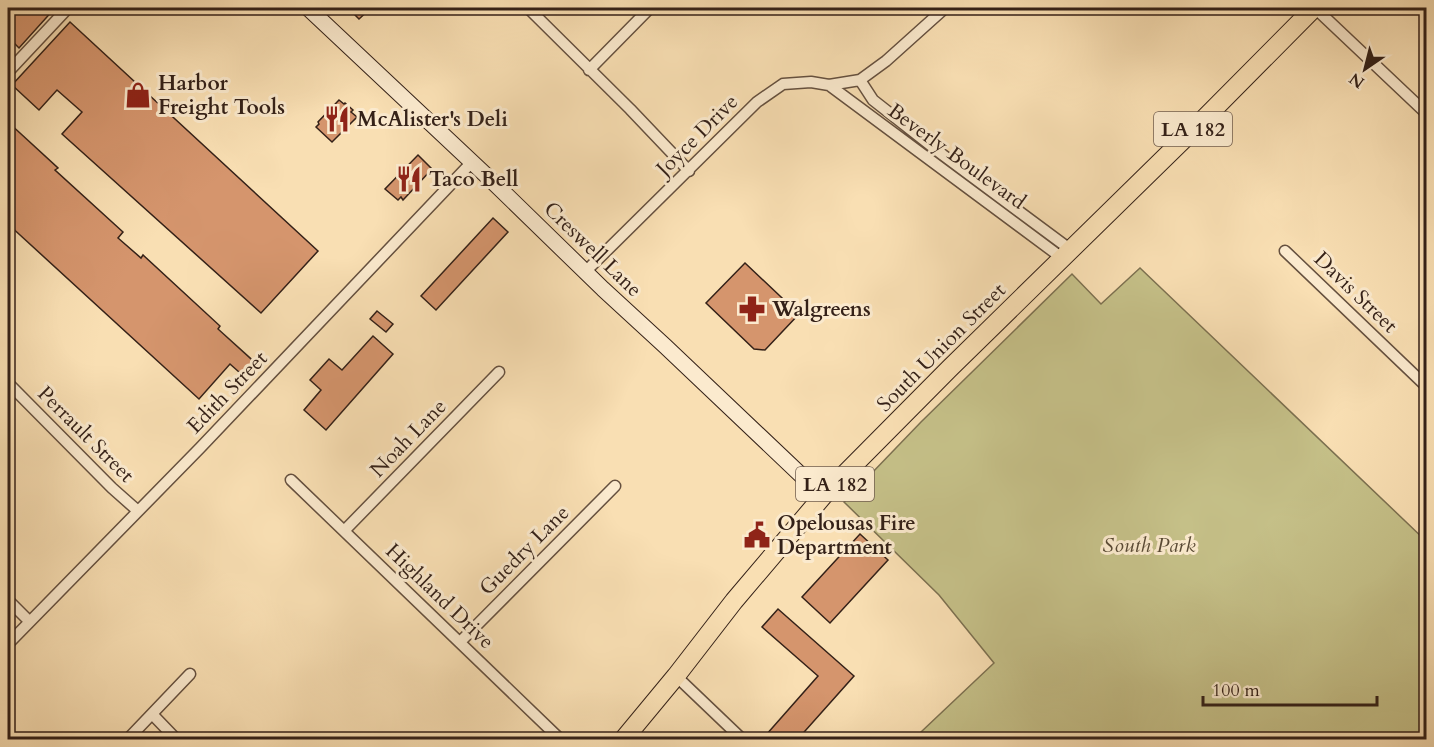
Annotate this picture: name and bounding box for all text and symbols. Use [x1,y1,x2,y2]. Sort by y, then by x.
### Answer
north arrow [1335,39,1395,99]
text: N [1345,67,1369,93]
place label: Harbor Freight Tools [158,69,285,122]
shop icon: Harbor Freight Tools [123,80,153,110]
street label: Joyce Drive [648,88,745,185]
street label: Beverly Boulevard [882,96,1032,216]
restaurant icon: McAlister's Deli [322,104,352,134]
place label: McAlister's Deli [357,105,508,134]
road number: LA 182 [1154,112,1232,146]
restaurant icon: Taco Bell [394,164,424,194]
place label: Taco Bell [429,165,518,194]
street label: Creswell Lane [537,195,648,304]
street label: Davis Street [1308,245,1404,340]
street label: South Union Street [870,276,1013,418]
pharmacy icon: Walgreens [737,294,767,324]
place label: Walgreens [771,295,871,324]
street label: Edith Street [181,344,274,440]
street label: Perrault Street [31,380,141,489]
street label: Noah Lane [364,393,453,484]
road number: LA 182 [796,467,874,501]
street label: Guedry Lane [473,499,576,602]
place label: Opelousas Fire Department [777,509,916,562]
public building icon: Opelousas Fire Department [742,520,772,550]
park label: South Park [1102,531,1196,560]
street label: Highland Drive [379,537,500,656]
scale bar [1203,669,1377,707]
text: 100 m [1212,678,1260,703]

